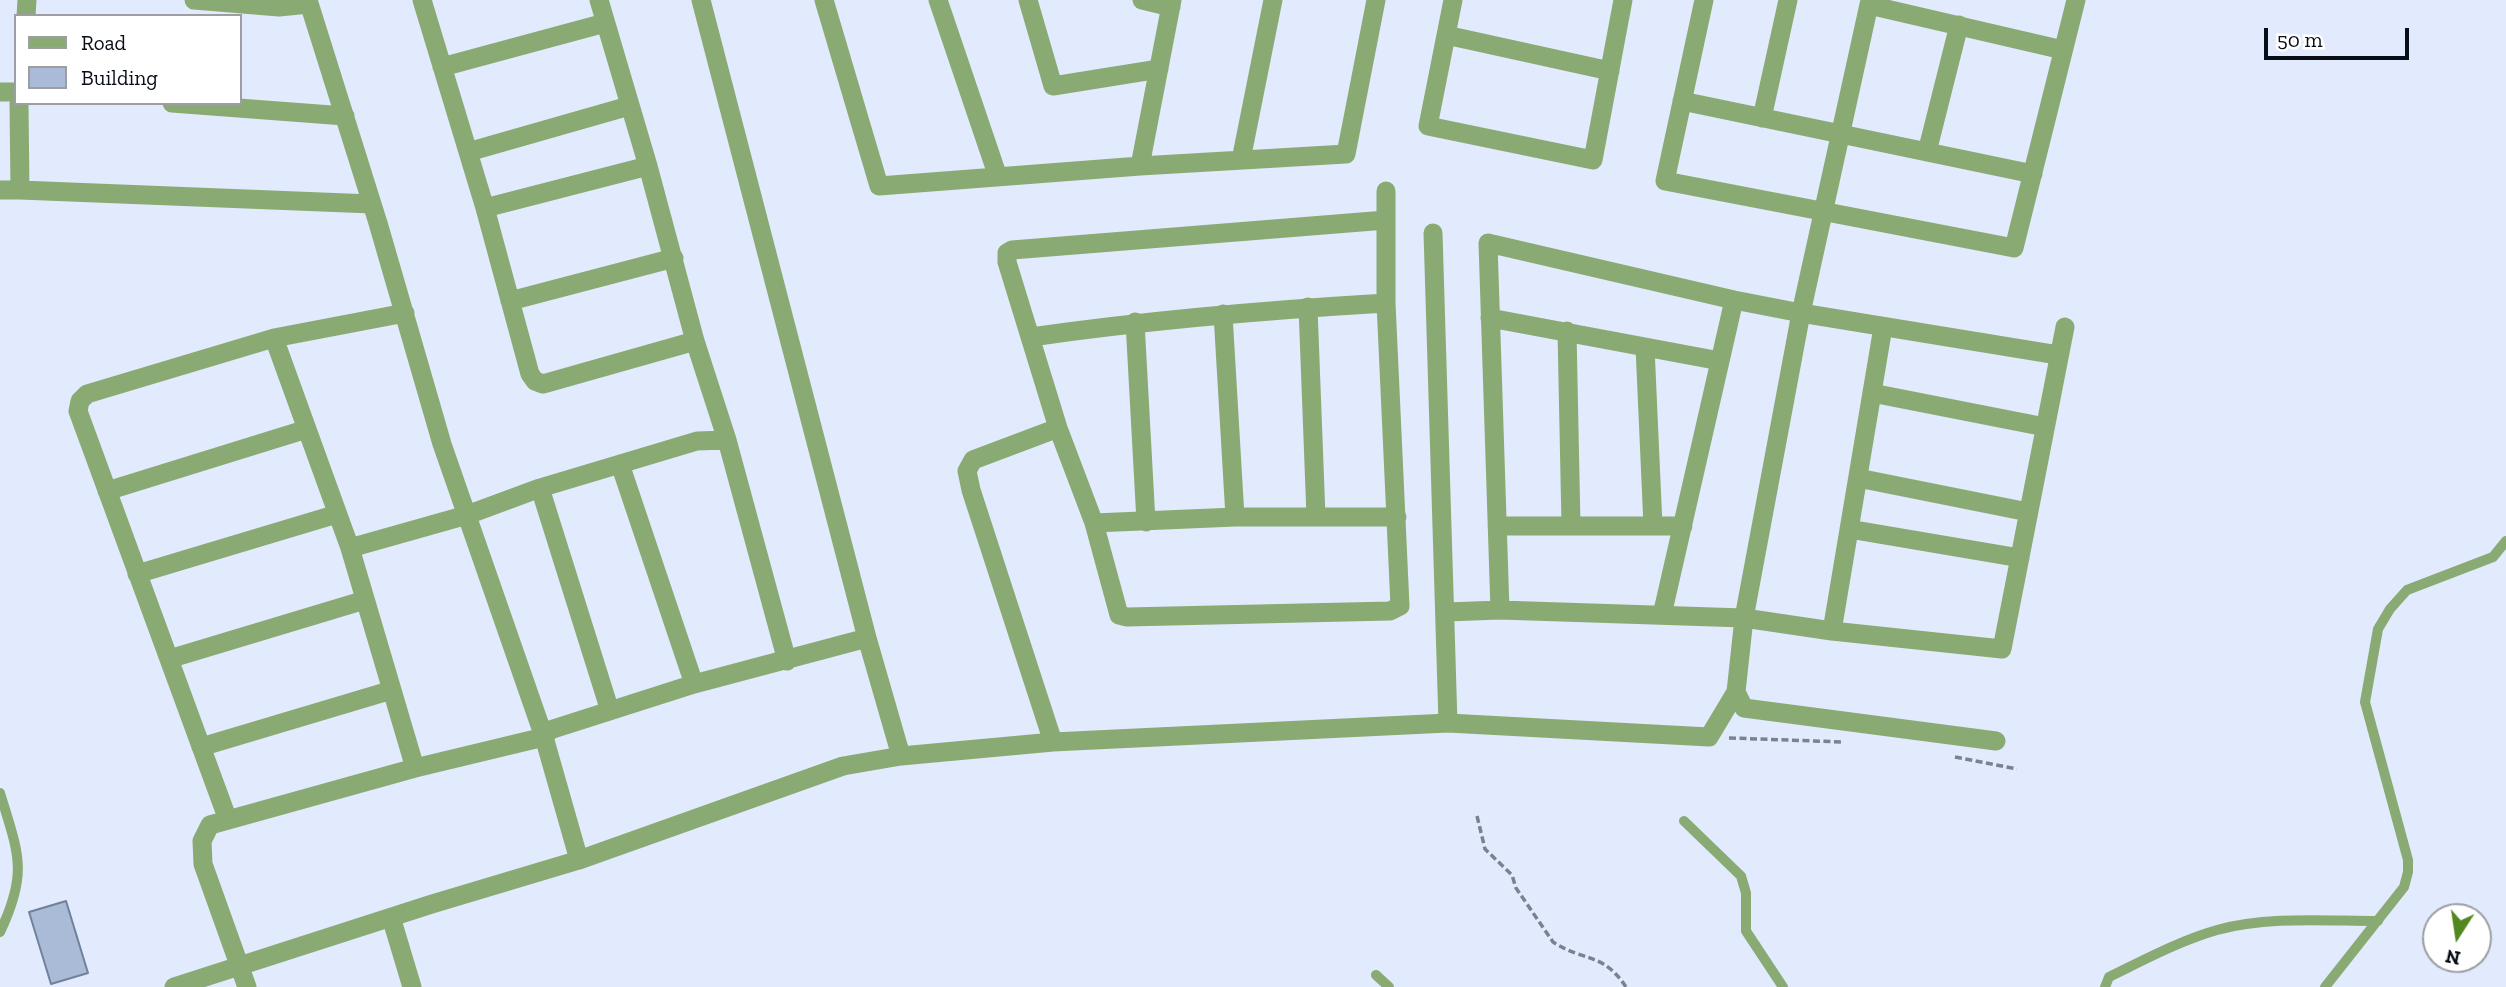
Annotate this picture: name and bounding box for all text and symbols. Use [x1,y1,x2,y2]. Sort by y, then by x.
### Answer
legend [14,14,242,105]
scale bar [2268,14,2413,58]
text: 50 m [2277,27,2323,52]
text: Road [81,30,126,55]
text: Building [81,65,158,90]
north arrow [2422,903,2492,973]
text: N [2443,944,2462,970]

